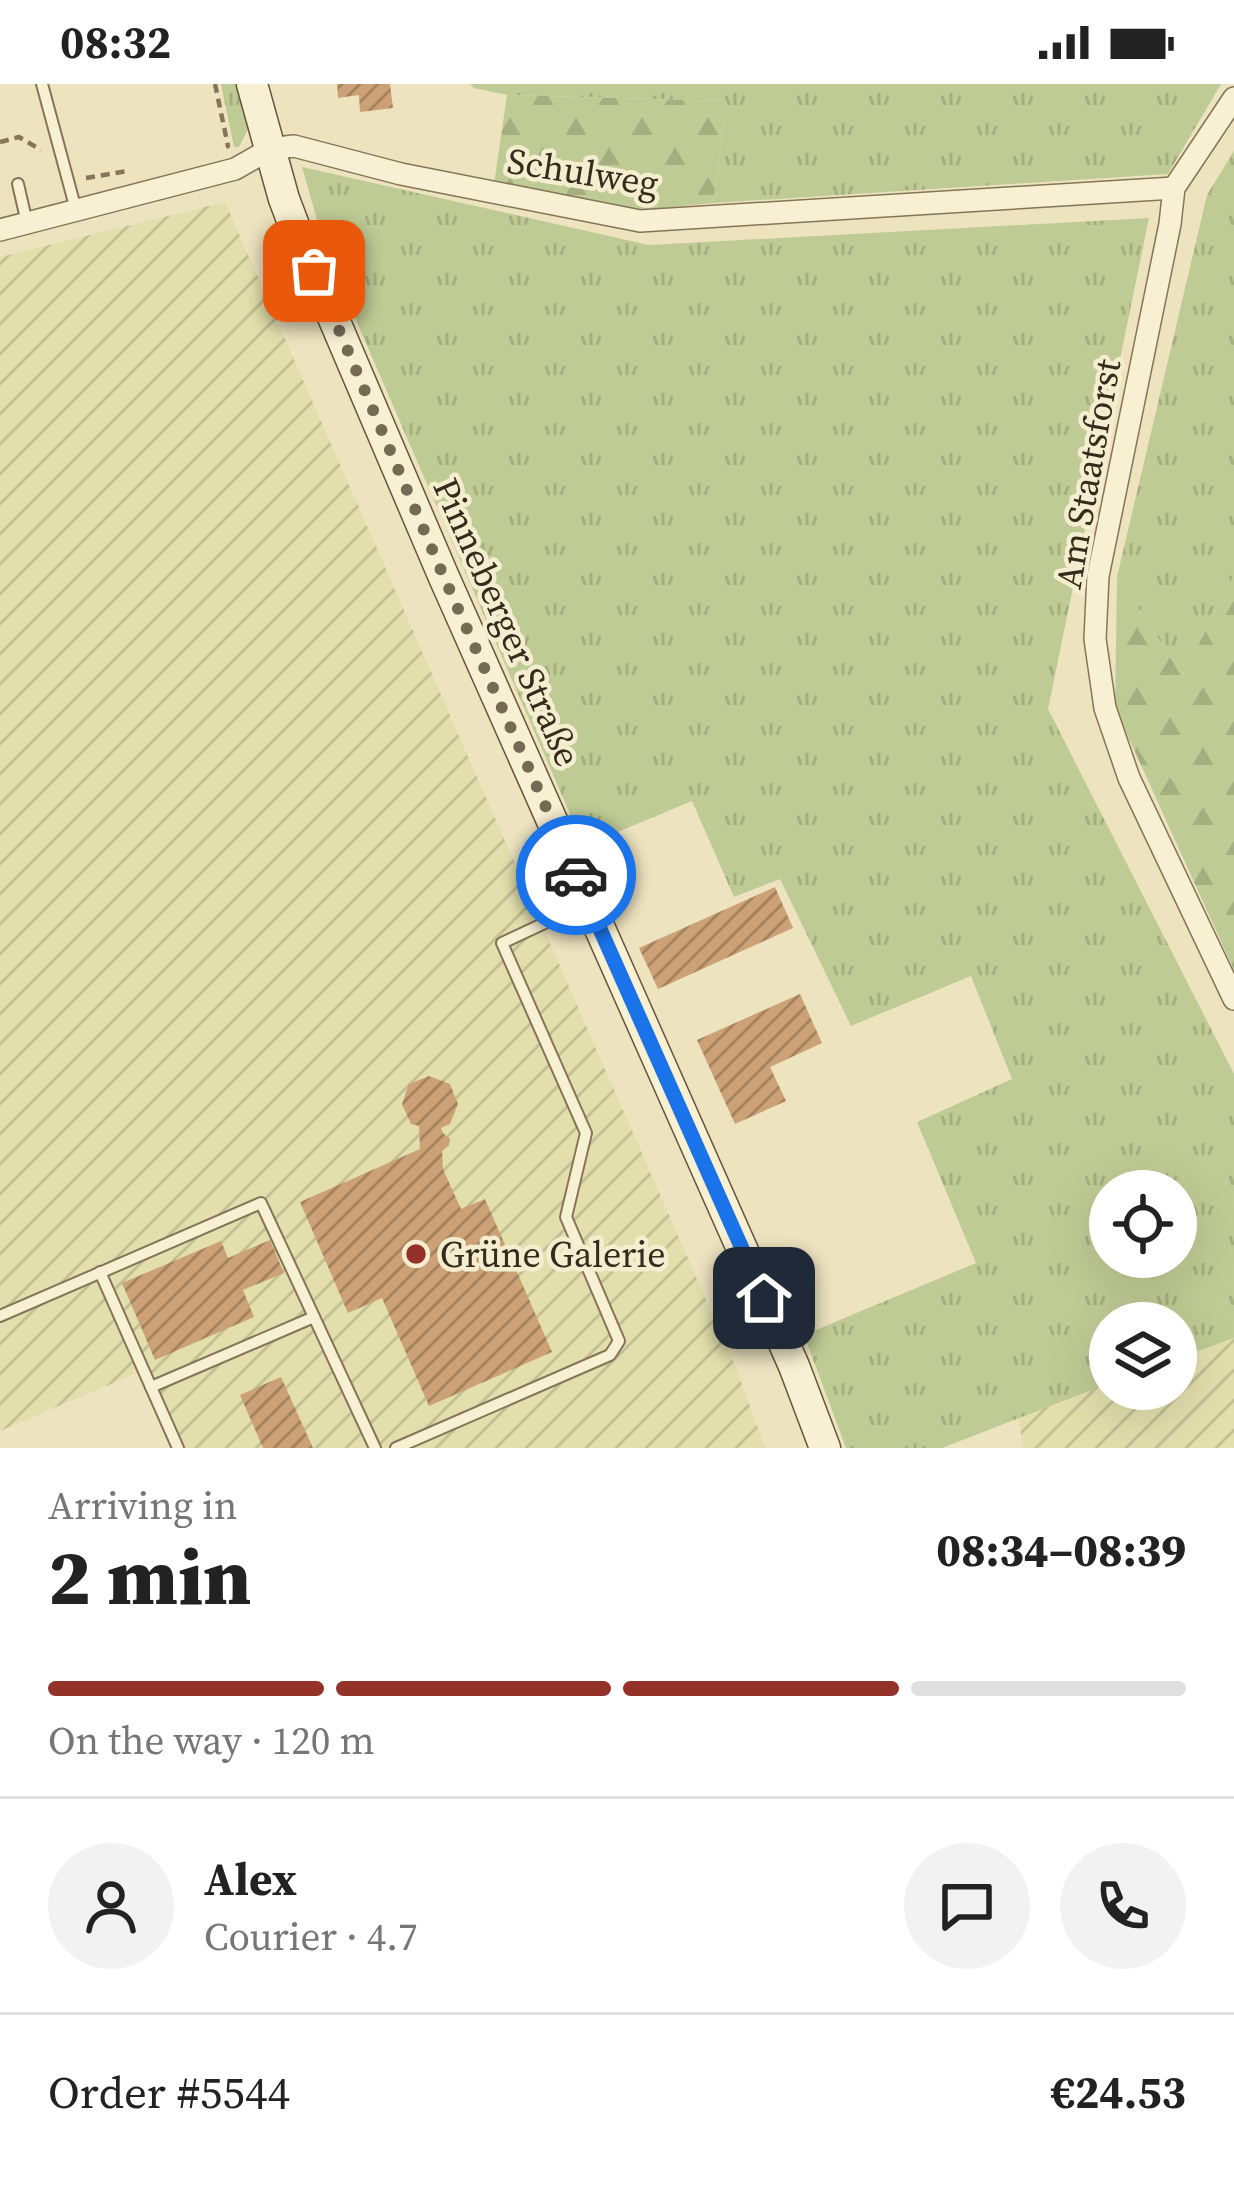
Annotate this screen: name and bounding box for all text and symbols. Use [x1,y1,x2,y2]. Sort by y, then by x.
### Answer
text: 08:32 [60,11,171,73]
street label: Schulweg [504,136,662,208]
pin [263,220,365,322]
icon: bag [281,238,347,304]
street label: Am Staatsforst [1044,355,1132,593]
street label: Pinneberger Straße [421,470,593,774]
courier [516,815,636,935]
icon: car [543,842,609,908]
map controls [1089,1170,1197,1410]
button: locate [1089,1170,1197,1278]
place label: Grüne Galerie [440,1230,666,1279]
marker: Grüne Galerie [403,1241,429,1267]
pin [713,1247,815,1349]
icon: home [731,1265,797,1331]
button: layers [1089,1302,1197,1410]
text: Arriving in [48,1479,237,1532]
text: 08:34–08:39 [936,1519,1186,1581]
text: 2 min [48,1523,251,1630]
text: On the way · 120 m [48,1714,375,1767]
button: person [48,1843,174,1969]
button: chat [904,1843,1030,1969]
button: phone [1060,1843,1186,1969]
text: Alex [204,1848,297,1910]
text: Courier · 4.7 [204,1910,417,1963]
text: Order #5544 [48,2061,290,2123]
text: €24.53 [1051,2061,1186,2123]

